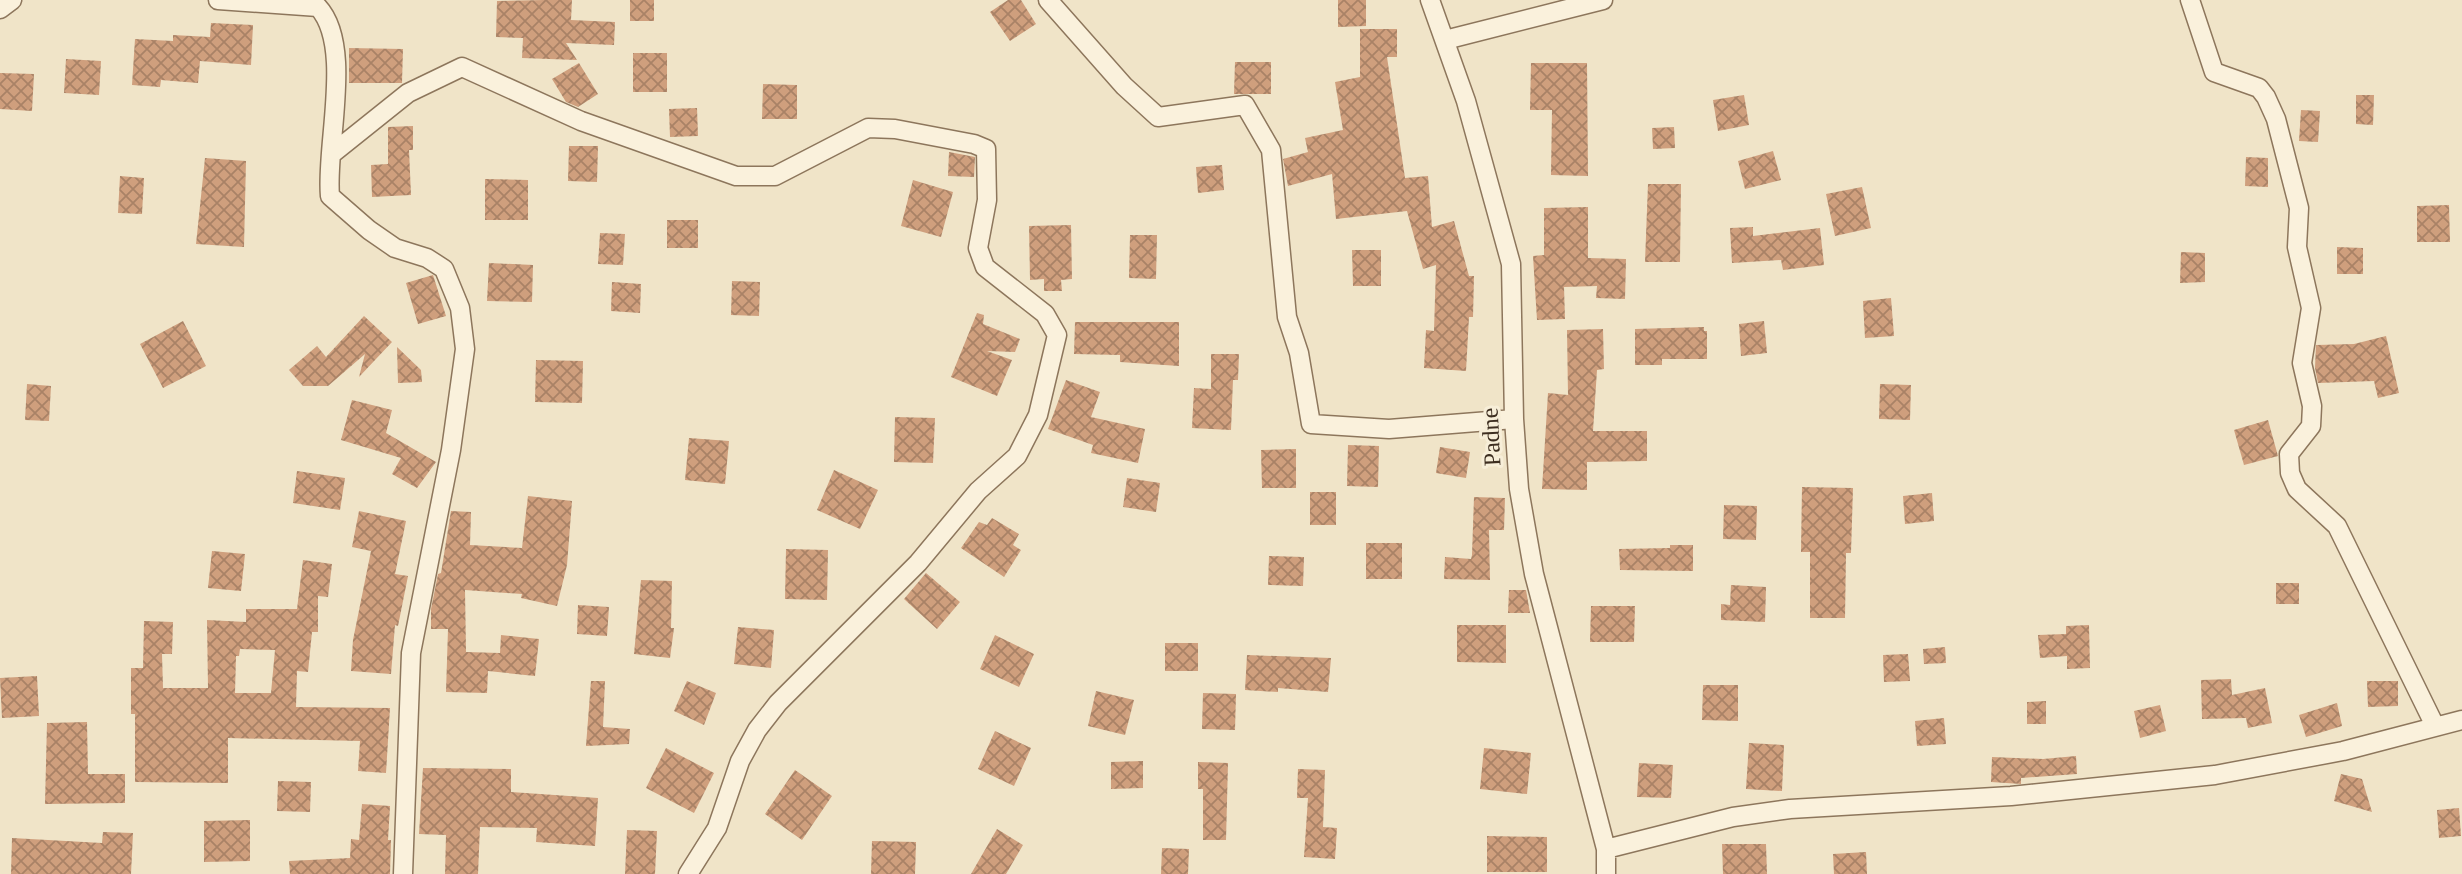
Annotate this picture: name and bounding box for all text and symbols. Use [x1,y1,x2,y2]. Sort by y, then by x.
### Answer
street label: Padne [1476,407,1506,467]

